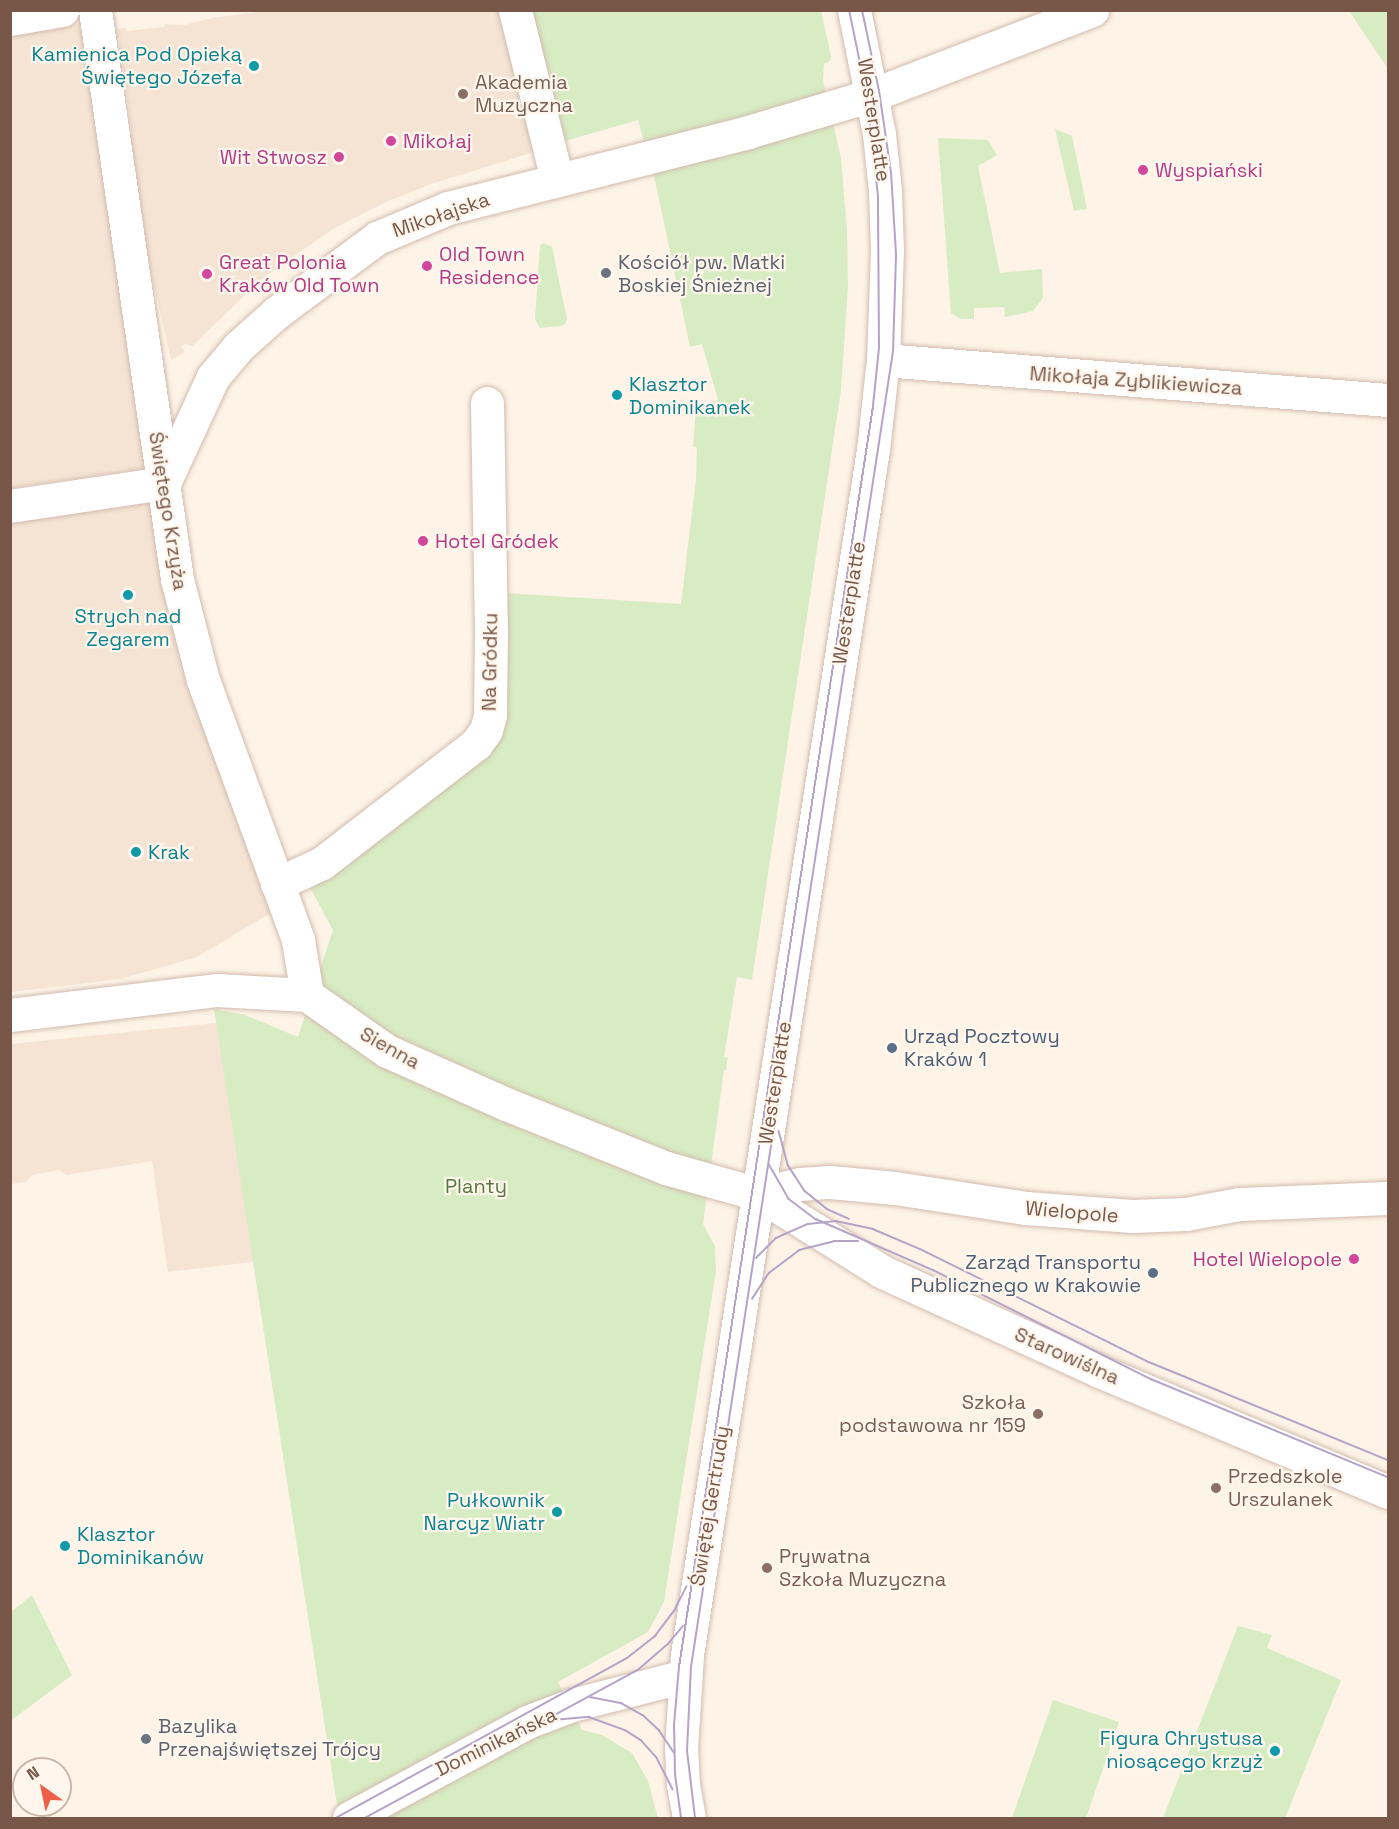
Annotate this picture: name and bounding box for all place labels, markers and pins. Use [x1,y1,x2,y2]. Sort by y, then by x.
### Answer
place label: Kamienica Pod Opieką Świętego Józefa [31,42,242,89]
marker: Kamienica Pod Opieką Świętego Józefa [247,59,261,73]
place label: Akademia Muzyczna [475,70,573,117]
marker: Akademia Muzyczna [456,87,470,101]
place label: Mikołaj [403,129,472,153]
marker: Mikołaj [384,134,398,148]
place label: Wit Stwosz [220,145,327,169]
marker: Wit Stwosz [332,150,346,164]
place label: Wyspiański [1155,158,1263,182]
marker: Wyspiański [1136,163,1150,177]
place label: Old Town Residence [439,243,540,290]
place label: Great Polonia Kraków Old Town [219,250,380,297]
place label: Kościół pw. Matki Boskiej Śnieżnej [618,250,786,297]
marker: Old Town Residence [420,259,434,273]
marker: Kościół pw. Matki Boskiej Śnieżnej [599,266,613,280]
marker: Great Polonia Kraków Old Town [200,267,214,281]
place label: Klasztor Dominikanek [629,372,751,419]
marker: Klasztor Dominikanek [610,388,624,402]
place label: Hotel Gródek [435,529,559,553]
marker: Hotel Gródek [416,534,430,548]
marker: Strych nad Zegarem [121,588,135,602]
place label: Strych nad Zegarem [75,604,181,651]
place label: Krak [148,840,190,864]
marker: Krak [129,845,143,859]
place label: Urząd Pocztowy Kraków 1 [904,1024,1060,1071]
marker: Urząd Pocztowy Kraków 1 [885,1041,899,1055]
place label: Hotel Wielopole [1193,1247,1342,1271]
place label: Zarząd Transportu Publicznego w Krakowie [910,1250,1141,1297]
marker: Hotel Wielopole [1347,1252,1361,1266]
marker: Zarząd Transportu Publicznego w Krakowie [1146,1266,1160,1280]
place label: Szkoła podstawowa nr 159 [839,1390,1026,1437]
marker: Szkoła podstawowa nr 159 [1031,1407,1045,1421]
place label: Przedszkole Urszulanek [1228,1464,1343,1511]
marker: Przedszkole Urszulanek [1209,1481,1223,1495]
place label: Pułkownik Narcyz Wiatr [423,1488,545,1535]
marker: Pułkownik Narcyz Wiatr [550,1505,564,1519]
place label: Klasztor Dominikanów [77,1523,204,1570]
marker: Klasztor Dominikanów [58,1539,72,1553]
place label: Prywatna Szkoła Muzyczna [779,1544,946,1591]
marker: Prywatna Szkoła Muzyczna [760,1561,774,1575]
place label: Bazylika Przenajświętszej Trójcy [158,1715,381,1762]
place label: Figura Chrystusa niosącego krzyż [1100,1727,1263,1774]
marker: Bazylika Przenajświętszej Trójcy [139,1732,153,1746]
marker: Figura Chrystusa niosącego krzyż [1268,1744,1282,1758]

